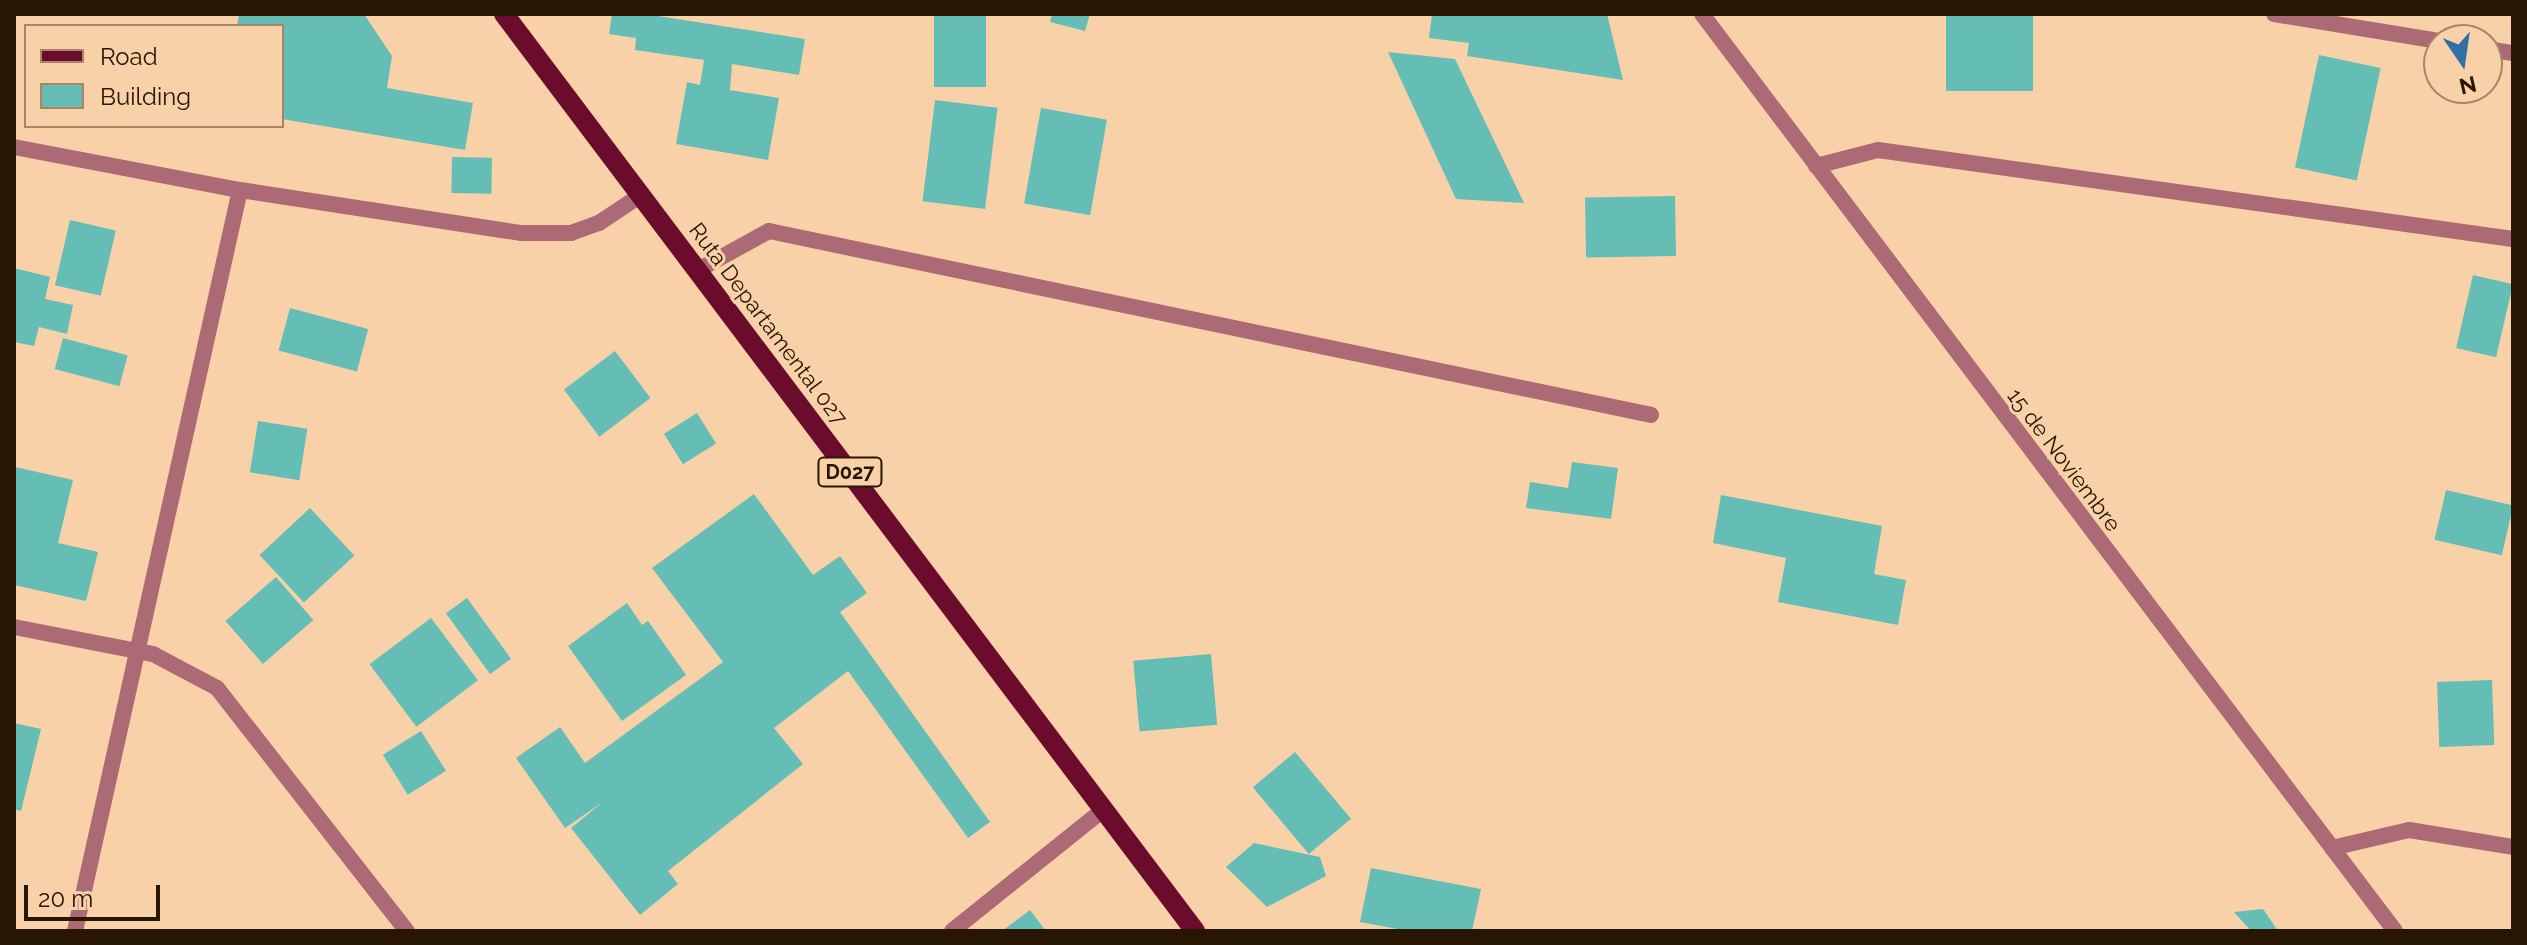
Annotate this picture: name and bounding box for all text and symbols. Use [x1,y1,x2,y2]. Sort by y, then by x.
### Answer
legend [24,24,284,128]
north arrow [2423,24,2503,104]
text: Road [100,42,158,71]
text: N [2457,71,2479,100]
text: Building [100,82,191,111]
street label: Ruta Departamental 027 [683,217,853,431]
street label: 15 de Noviembre [2002,383,2126,537]
road number: D027 [816,456,884,488]
scale bar [28,869,164,919]
text: 20 m [38,884,93,913]

